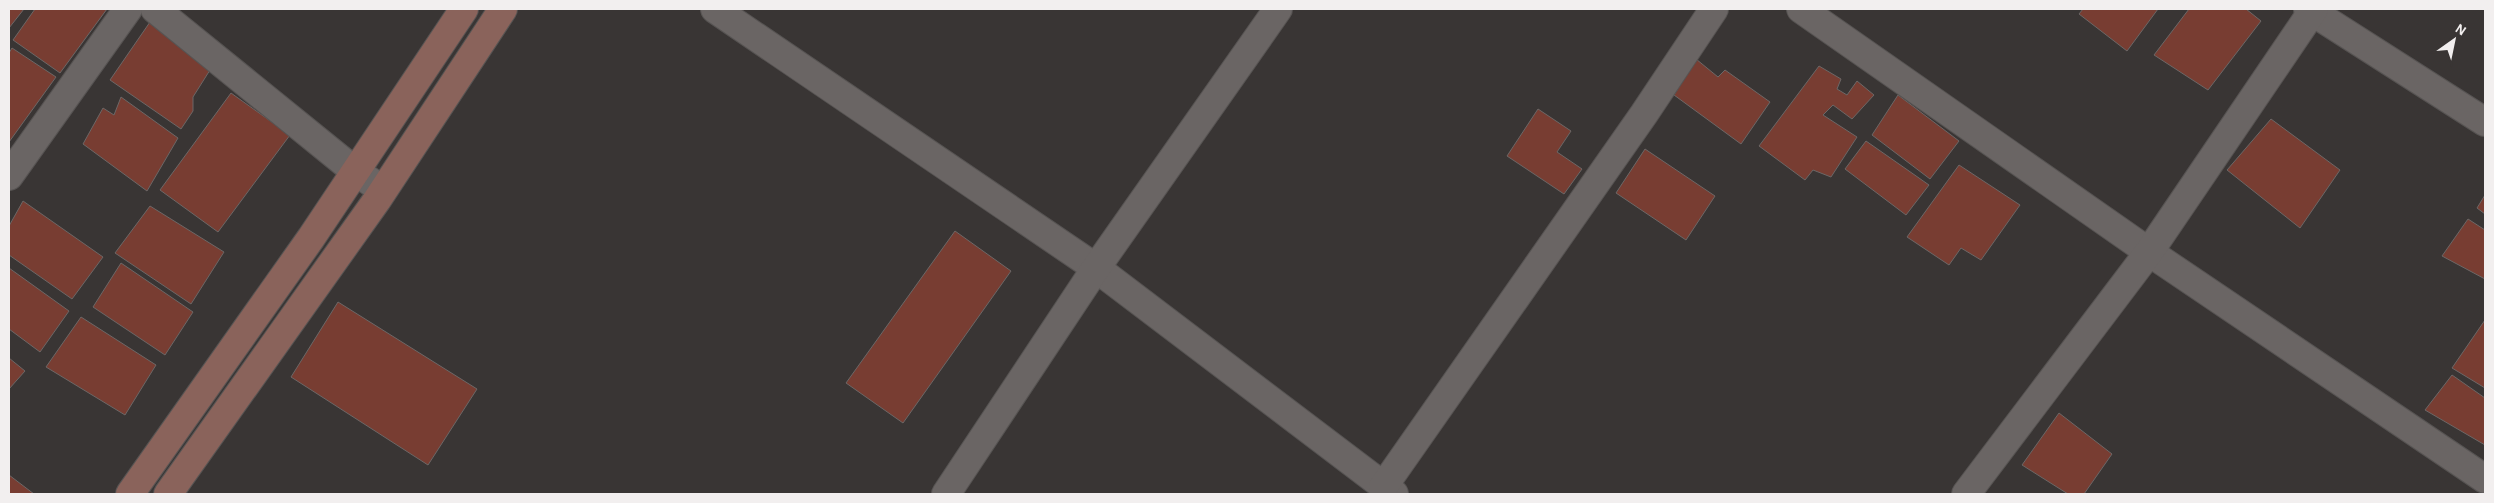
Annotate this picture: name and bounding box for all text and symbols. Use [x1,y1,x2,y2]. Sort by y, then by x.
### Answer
north arrow [2429,15,2479,65]
text: N [2453,21,2468,38]

